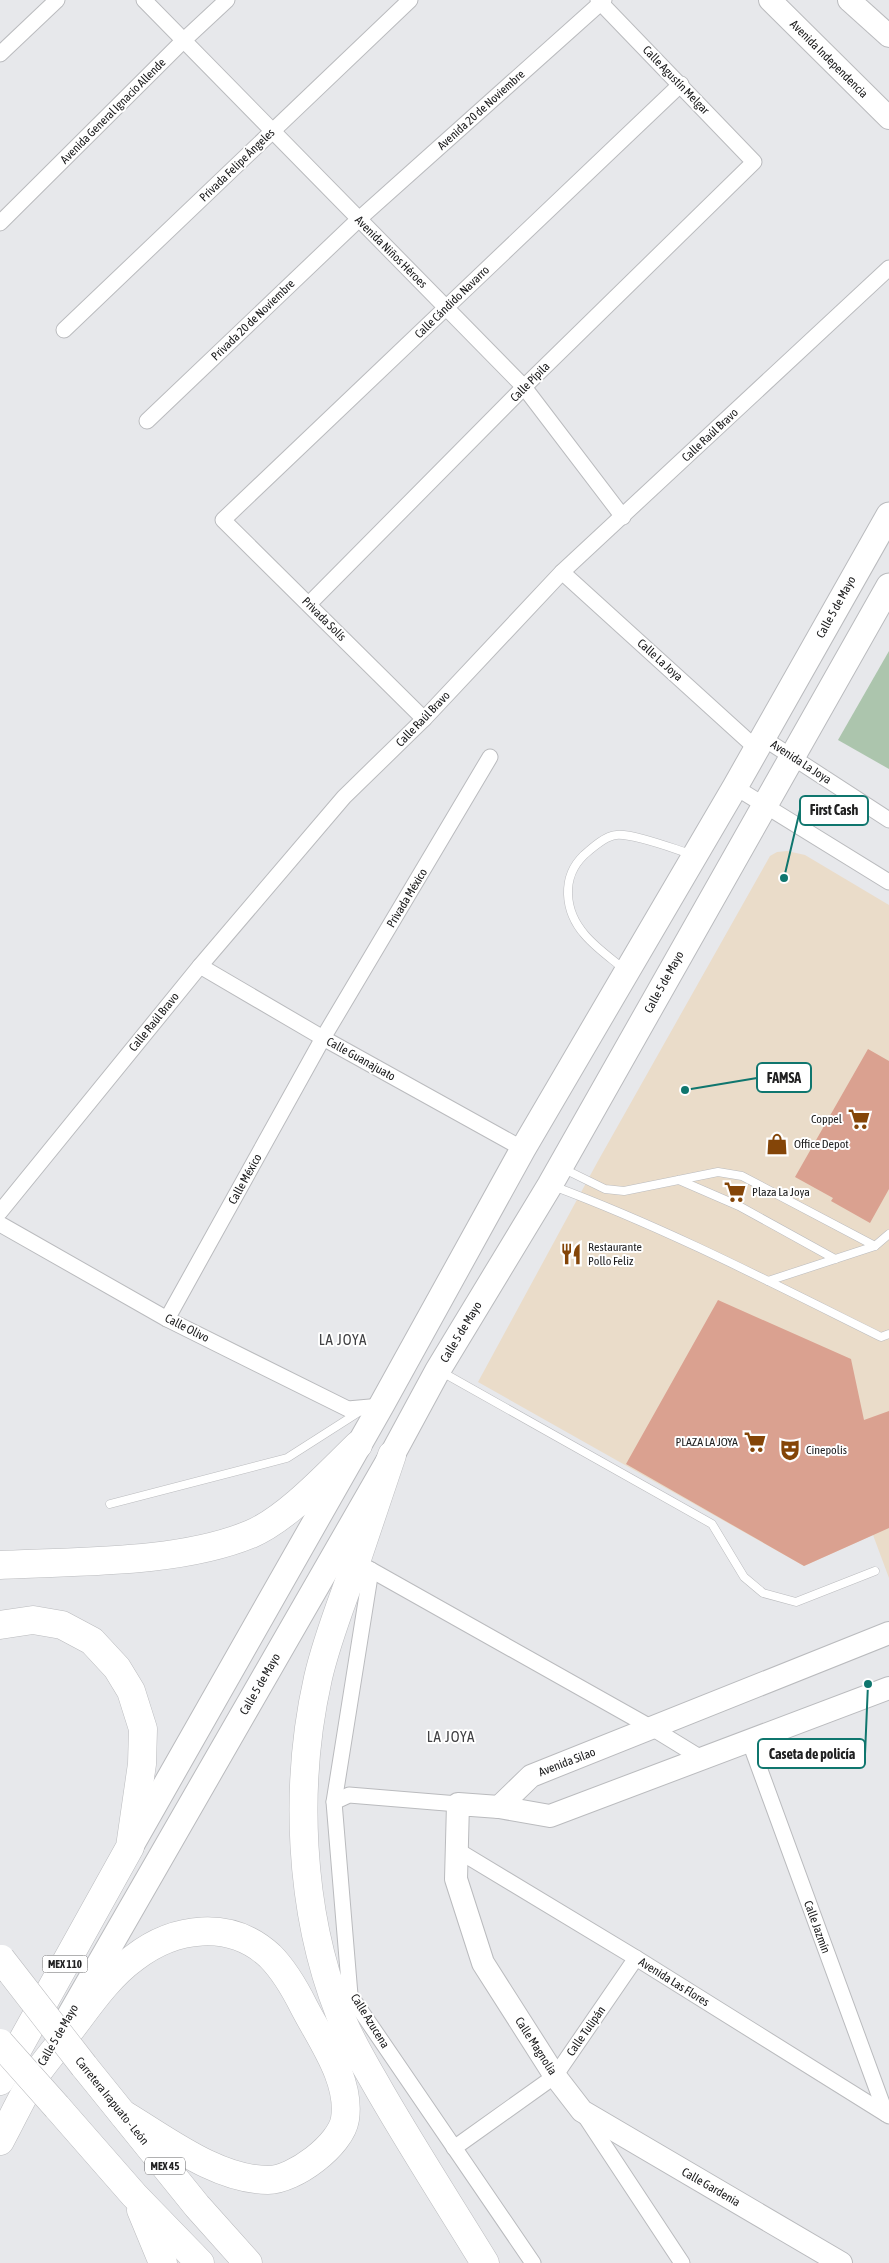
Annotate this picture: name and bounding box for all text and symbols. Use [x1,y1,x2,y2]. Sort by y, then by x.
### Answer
street label: Avenida Independencia [787,17,871,101]
street label: Calle Agustín Melgar [640,43,712,117]
street label: Avenida General Ignacio Allende [57,55,169,167]
street label: Avenida 20 de Noviembre [435,67,527,153]
street label: Privada Felipe Ángeles [197,126,277,204]
street label: Avenida Niños Héroes [352,213,430,291]
street label: Calle Cándido Navarro [412,263,492,341]
street label: Privada 20 de Noviembre [208,277,298,363]
street label: Calle Pípila [507,359,553,405]
street label: Calle Raúl Bravo [679,405,741,465]
street label: Calle 5 de Mayo [813,573,859,640]
street label: Privada Solís [299,594,349,644]
street label: Calle La Joya [635,636,685,684]
street label: Calle Raúl Bravo [393,688,453,750]
street label: Avenida La Joya [768,737,834,787]
callout: First Cash [800,796,868,825]
text: First Cash [810,802,858,818]
street label: Privada México [384,866,430,930]
street label: Calle 5 de Mayo [641,948,687,1015]
street label: Calle Raúl Bravo [126,990,182,1054]
street label: Calle Guanajuato [324,1034,398,1084]
callout: FAMSA [757,1063,811,1092]
text: FAMSA [767,1070,801,1086]
supermarket icon: Coppel [846,1106,872,1132]
place label: Coppel [811,1112,843,1126]
shop icon: Office Depot [764,1131,790,1157]
place label: Office Depot [794,1137,849,1151]
street label: Calle México [225,1151,265,1207]
supermarket icon: Plaza La Joya [722,1179,748,1205]
place label: Plaza La Joya [752,1185,810,1199]
place label: Restaurante Pollo Feliz [588,1240,642,1268]
restaurant icon: Restaurante Pollo Feliz [558,1241,584,1267]
street label: Calle 5 de Mayo [437,1299,485,1365]
street label: Calle Olivo [163,1311,212,1345]
district label: LA JOYA [319,1331,367,1348]
supermarket icon: PLAZA LA JOYA [742,1429,768,1455]
place label: PLAZA LA JOYA [675,1435,738,1449]
theatre icon: Cinepolis [777,1437,803,1463]
place label: Cinepolis [806,1443,847,1457]
street label: Calle 5 de Mayo [237,1651,283,1717]
district label: LA JOYA [427,1728,475,1745]
callout: Caseta de policía [758,1739,865,1768]
street label: Avenida Silao [537,1745,598,1779]
text: Caseta de policía [769,1746,856,1762]
street label: Calle Jazmín [801,1899,833,1955]
street label: Avenida Las Flores [636,1955,712,2009]
road number: MEX 110 [42,1956,88,1972]
street label: Calle Azucena [348,1991,392,2051]
street label: Calle 5 de Mayo [35,2002,81,2068]
street label: Calle Tulipán [564,2003,608,2059]
street label: Calle Magnolia [512,2014,560,2078]
street label: Carretera Irapuato - León [72,2054,152,2148]
road number: MEX 45 [145,2158,185,2174]
street label: Calle Gardenia [679,2165,743,2209]

